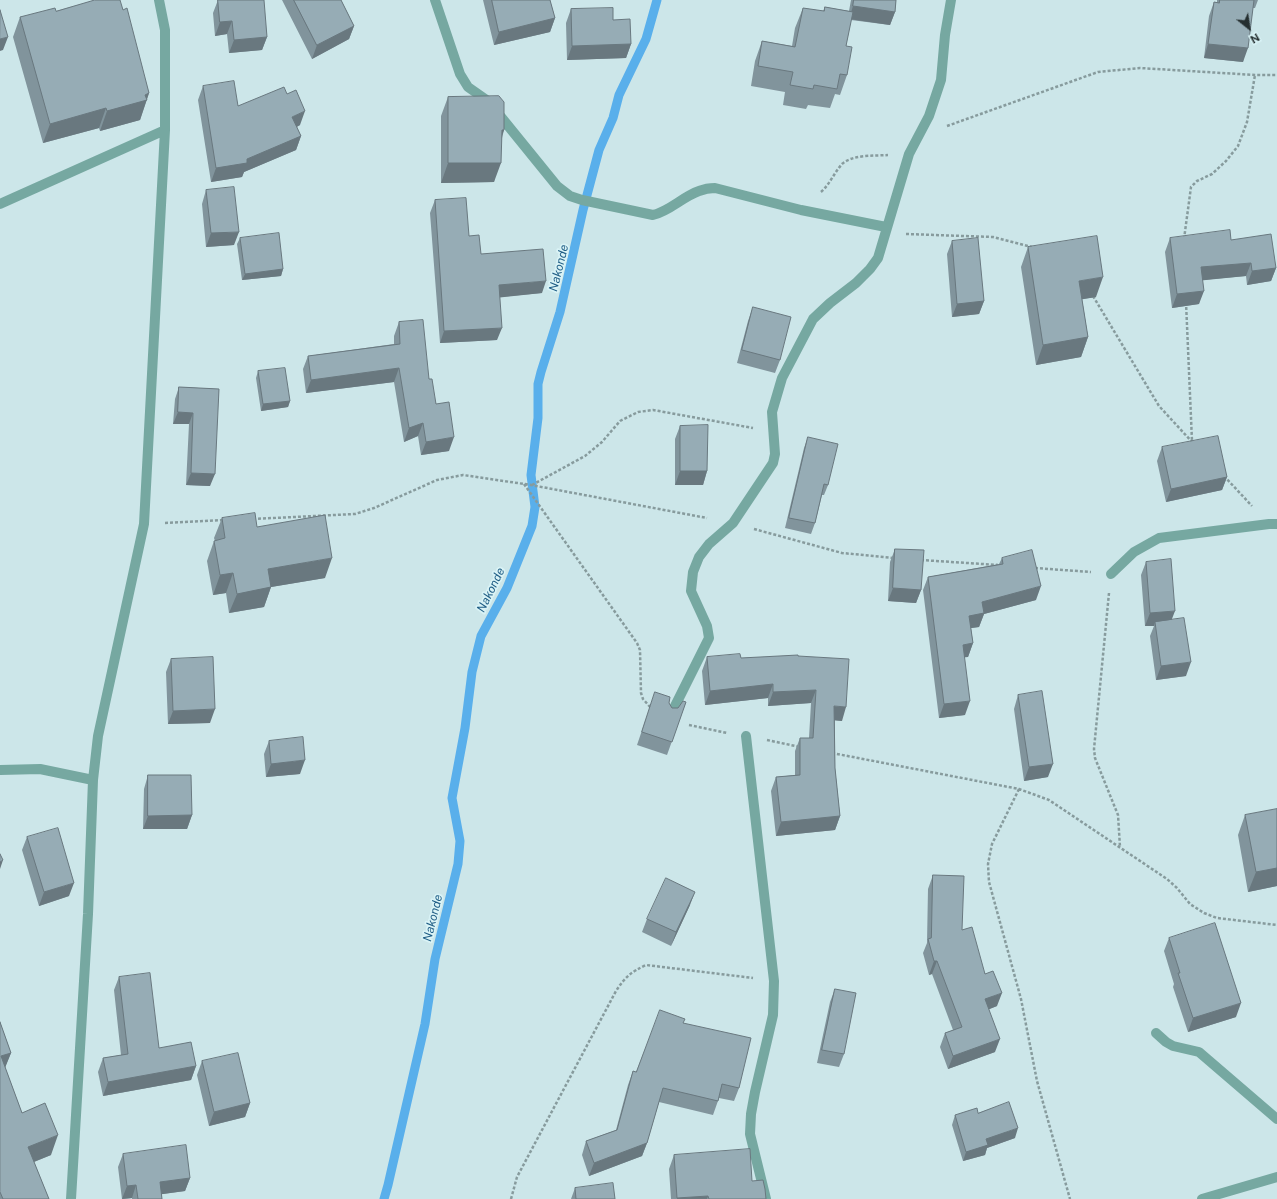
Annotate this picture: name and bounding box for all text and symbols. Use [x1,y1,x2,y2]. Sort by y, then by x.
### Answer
north arrow [1229,8,1269,48]
text: N [1248,31,1262,46]
water label: Nakonde [546,243,572,293]
water label: Nakonde [474,565,508,615]
water label: Nakonde [420,893,446,943]

